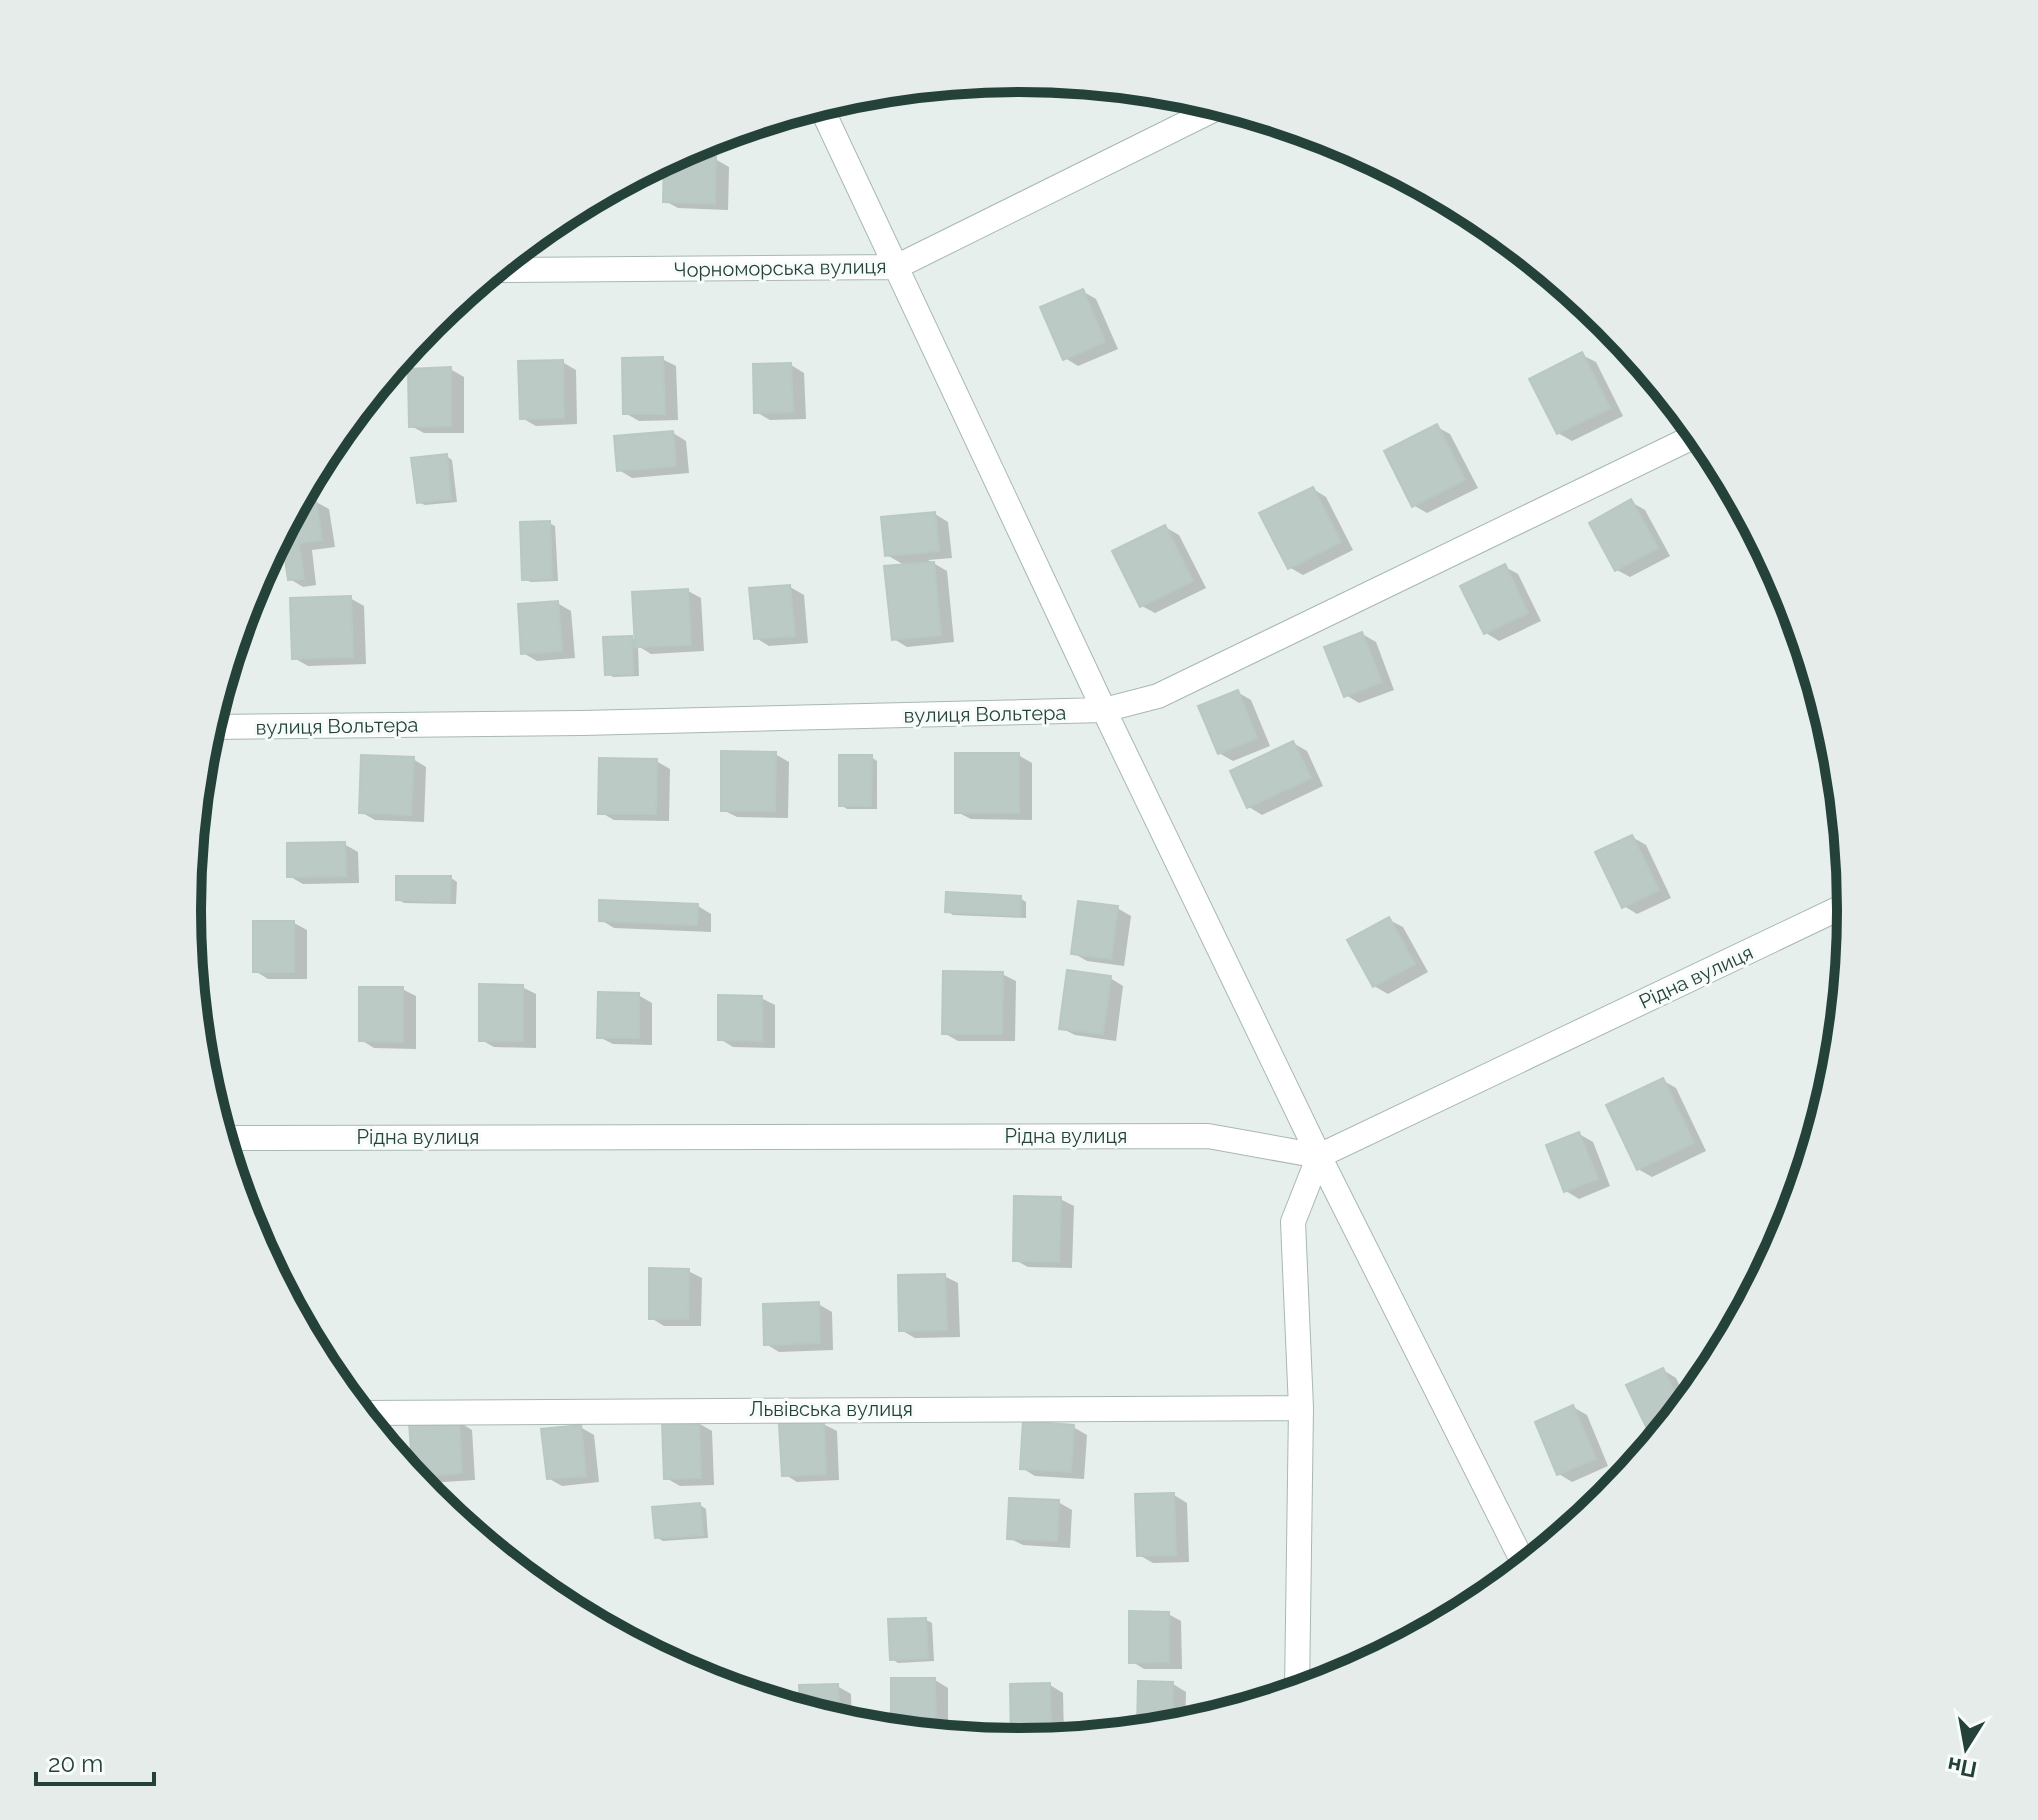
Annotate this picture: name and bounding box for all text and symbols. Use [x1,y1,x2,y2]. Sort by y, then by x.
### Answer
street label: Чорноморська вулиця [673,254,887,282]
street label: вулиця Вольтера [903,701,1067,727]
street label: вулиця Вольтера [255,713,419,739]
street label: Рідна вулиця [1635,940,1757,1014]
street label: Рідна вулиця [1005,1124,1127,1148]
street label: Рідна вулиця [357,1125,479,1149]
street label: Львівська вулиця [749,1397,913,1421]
north arrow [1926,1708,2006,1788]
scale bar [36,1736,154,1786]
text: 20 m [48,1749,103,1778]
text: Пн [1945,1752,1979,1783]

